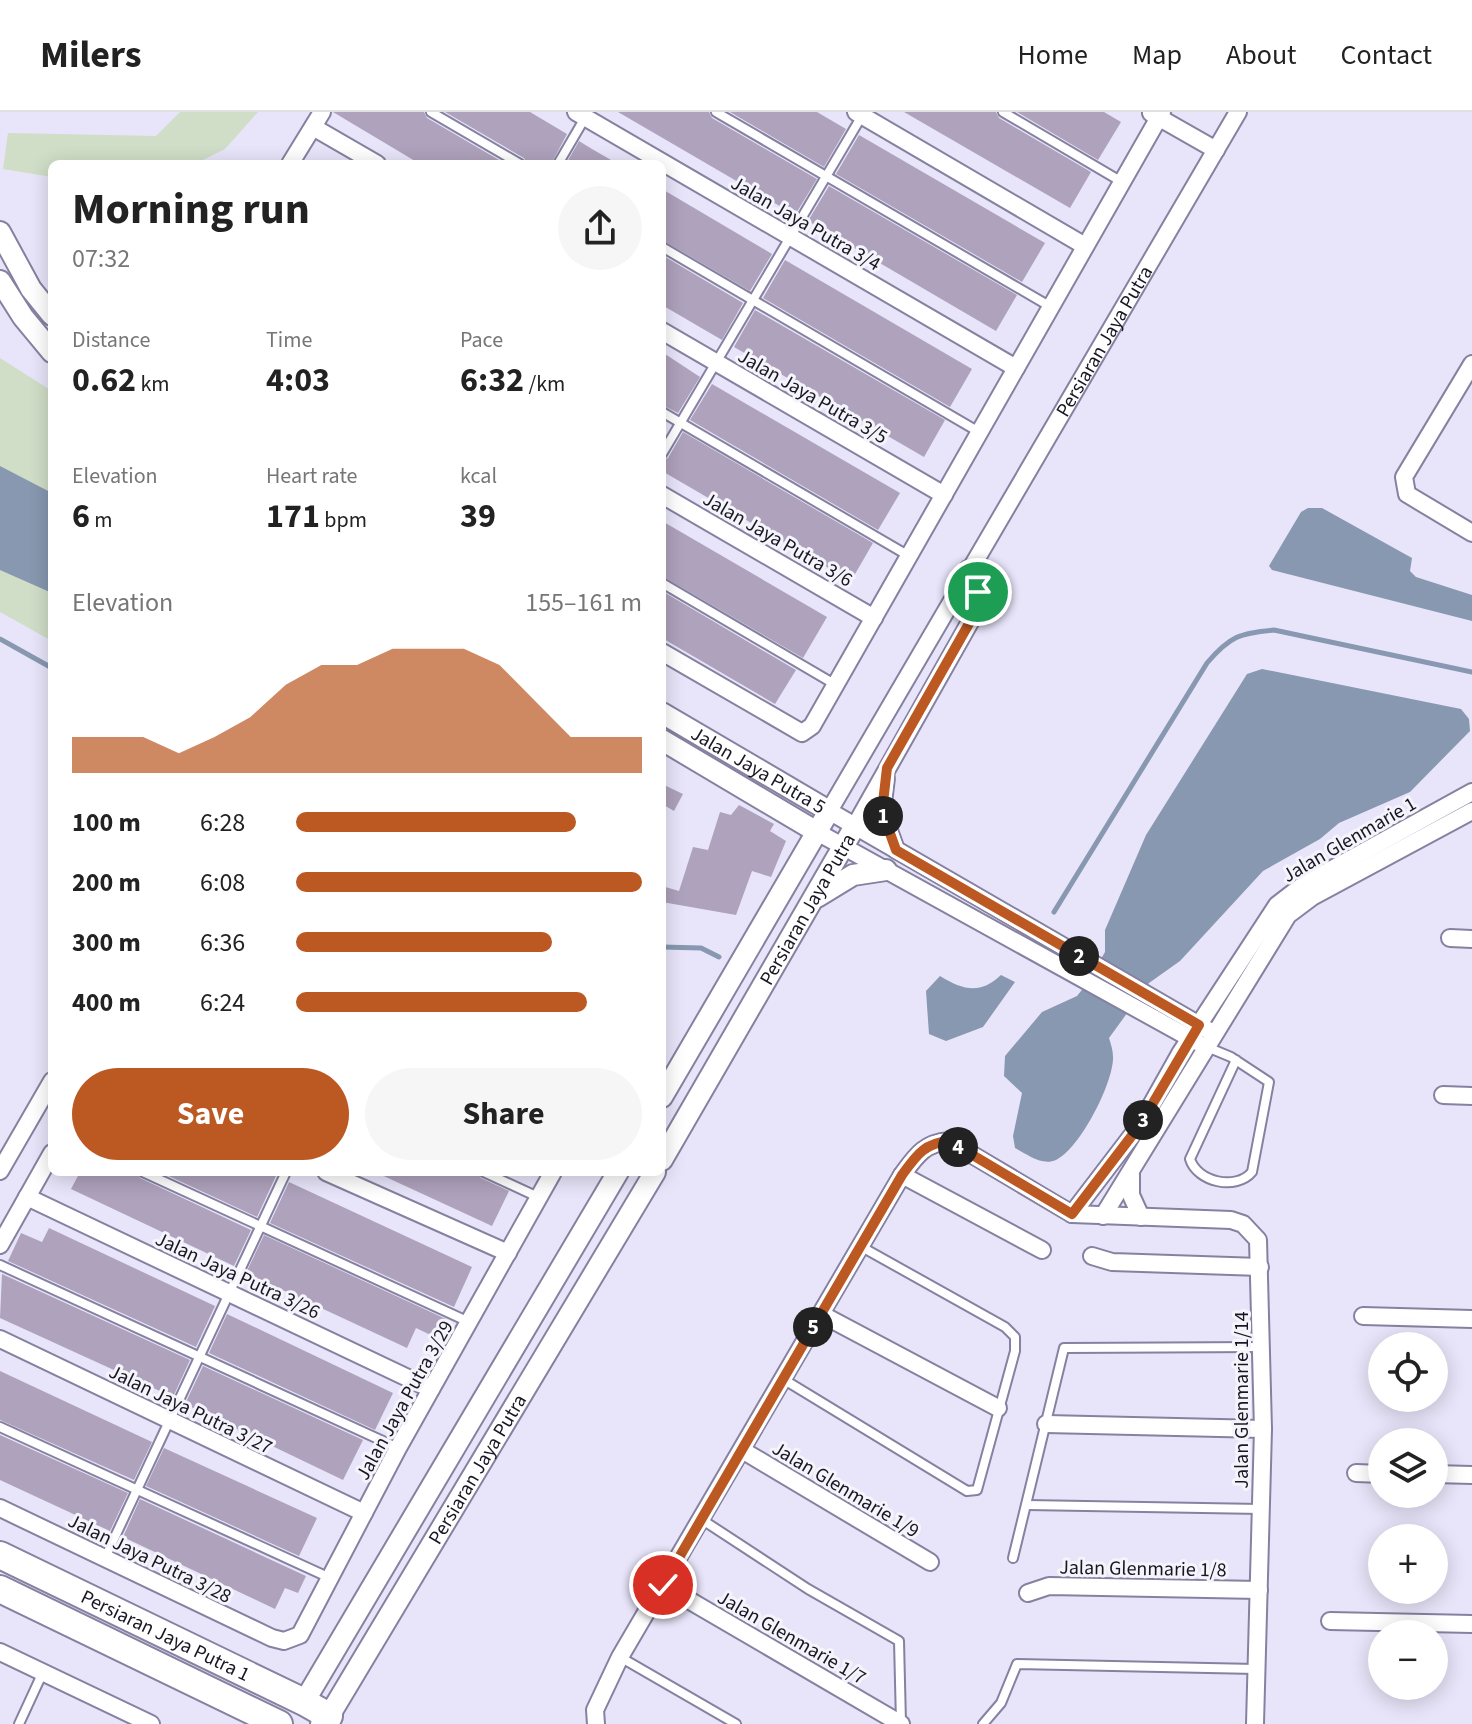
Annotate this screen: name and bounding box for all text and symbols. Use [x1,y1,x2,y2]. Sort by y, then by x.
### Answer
text: Milers [40,28,142,82]
text: Home [1017,35,1088,75]
text: Map [1132,35,1182,75]
text: About [1226,35,1297,75]
text: Contact [1341,35,1432,75]
street label: Jalan Jaya Putra 3/4 [725,170,886,278]
text: Morning run [72,178,310,241]
button: share [558,186,642,270]
text: 07:32 [72,240,130,277]
street label: Persiaran Jaya Putra [1050,261,1160,422]
text: Distance [72,324,150,356]
text: Time [266,324,312,356]
text: Pace [460,324,503,356]
street label: Jalan Jaya Putra 3/5 [732,343,893,451]
text: 0.62 [72,356,136,405]
text: 4:03 [266,356,330,405]
text: 6:32 [460,356,524,405]
text: km [136,368,170,400]
text: /km [524,368,565,400]
text: Elevation [72,460,158,492]
text: Heart rate [266,460,357,492]
text: kcal [460,460,497,492]
street label: Jalan Jaya Putra 3/6 [697,486,858,594]
text: 6 [72,492,90,541]
text: 171 [266,492,320,541]
text: 39 [460,492,496,541]
text: m [90,504,113,536]
text: bpm [320,504,367,536]
pin [944,558,1012,626]
icon: arrive [956,570,1000,614]
text: Elevation [72,584,173,621]
text: 155–161 m [525,584,642,621]
street label: Jalan Jaya Putra 5 [685,720,831,821]
street label: Jalan Glenmarie 1 [1277,790,1422,890]
pin: 1 [863,796,903,836]
text: 1 [877,800,889,832]
text: 100 m [72,804,141,841]
text: 6:28 [200,804,245,841]
street label: Persiaran Jaya Putra [753,828,863,990]
text: 200 m [72,864,141,901]
text: 6:08 [200,864,245,901]
text: 300 m [72,924,141,961]
text: 6:36 [200,924,245,961]
pin: 2 [1059,936,1099,976]
text: 2 [1073,940,1085,972]
text: 400 m [72,984,141,1021]
text: 6:24 [200,984,245,1021]
button: Save [72,1068,349,1160]
button: Share [365,1068,642,1160]
pin: 3 [1123,1100,1163,1140]
text: 3 [1137,1104,1149,1136]
pin: 4 [938,1127,978,1167]
text: 4 [952,1131,964,1163]
street label: Jalan Jaya Putra 3/26 [151,1225,325,1326]
pin: 5 [793,1307,833,1347]
text: 5 [807,1311,819,1343]
street label: Jalan Glenmarie 1/14 [1228,1311,1256,1489]
street label: Jalan Jaya Putra 3/29 [349,1316,460,1485]
map controls [1368,1332,1448,1700]
button: locate [1368,1332,1448,1412]
street label: Jalan Jaya Putra 3/27 [104,1358,277,1462]
street label: Persiaran Jaya Putra [422,1389,534,1550]
button: layers [1368,1428,1448,1508]
street label: Jalan Glenmarie 1/9 [767,1435,924,1545]
street label: Jalan Jaya Putra 3/28 [63,1507,236,1611]
button: + [1368,1524,1448,1604]
pin [629,1551,697,1619]
street label: Jalan Glenmarie 1/8 [1059,1554,1227,1584]
icon: check [641,1563,685,1607]
street label: Persiaran Jaya Putra 1 [76,1583,254,1689]
street label: Jalan Glenmarie 1/7 [712,1584,871,1692]
button: − [1368,1620,1448,1700]

